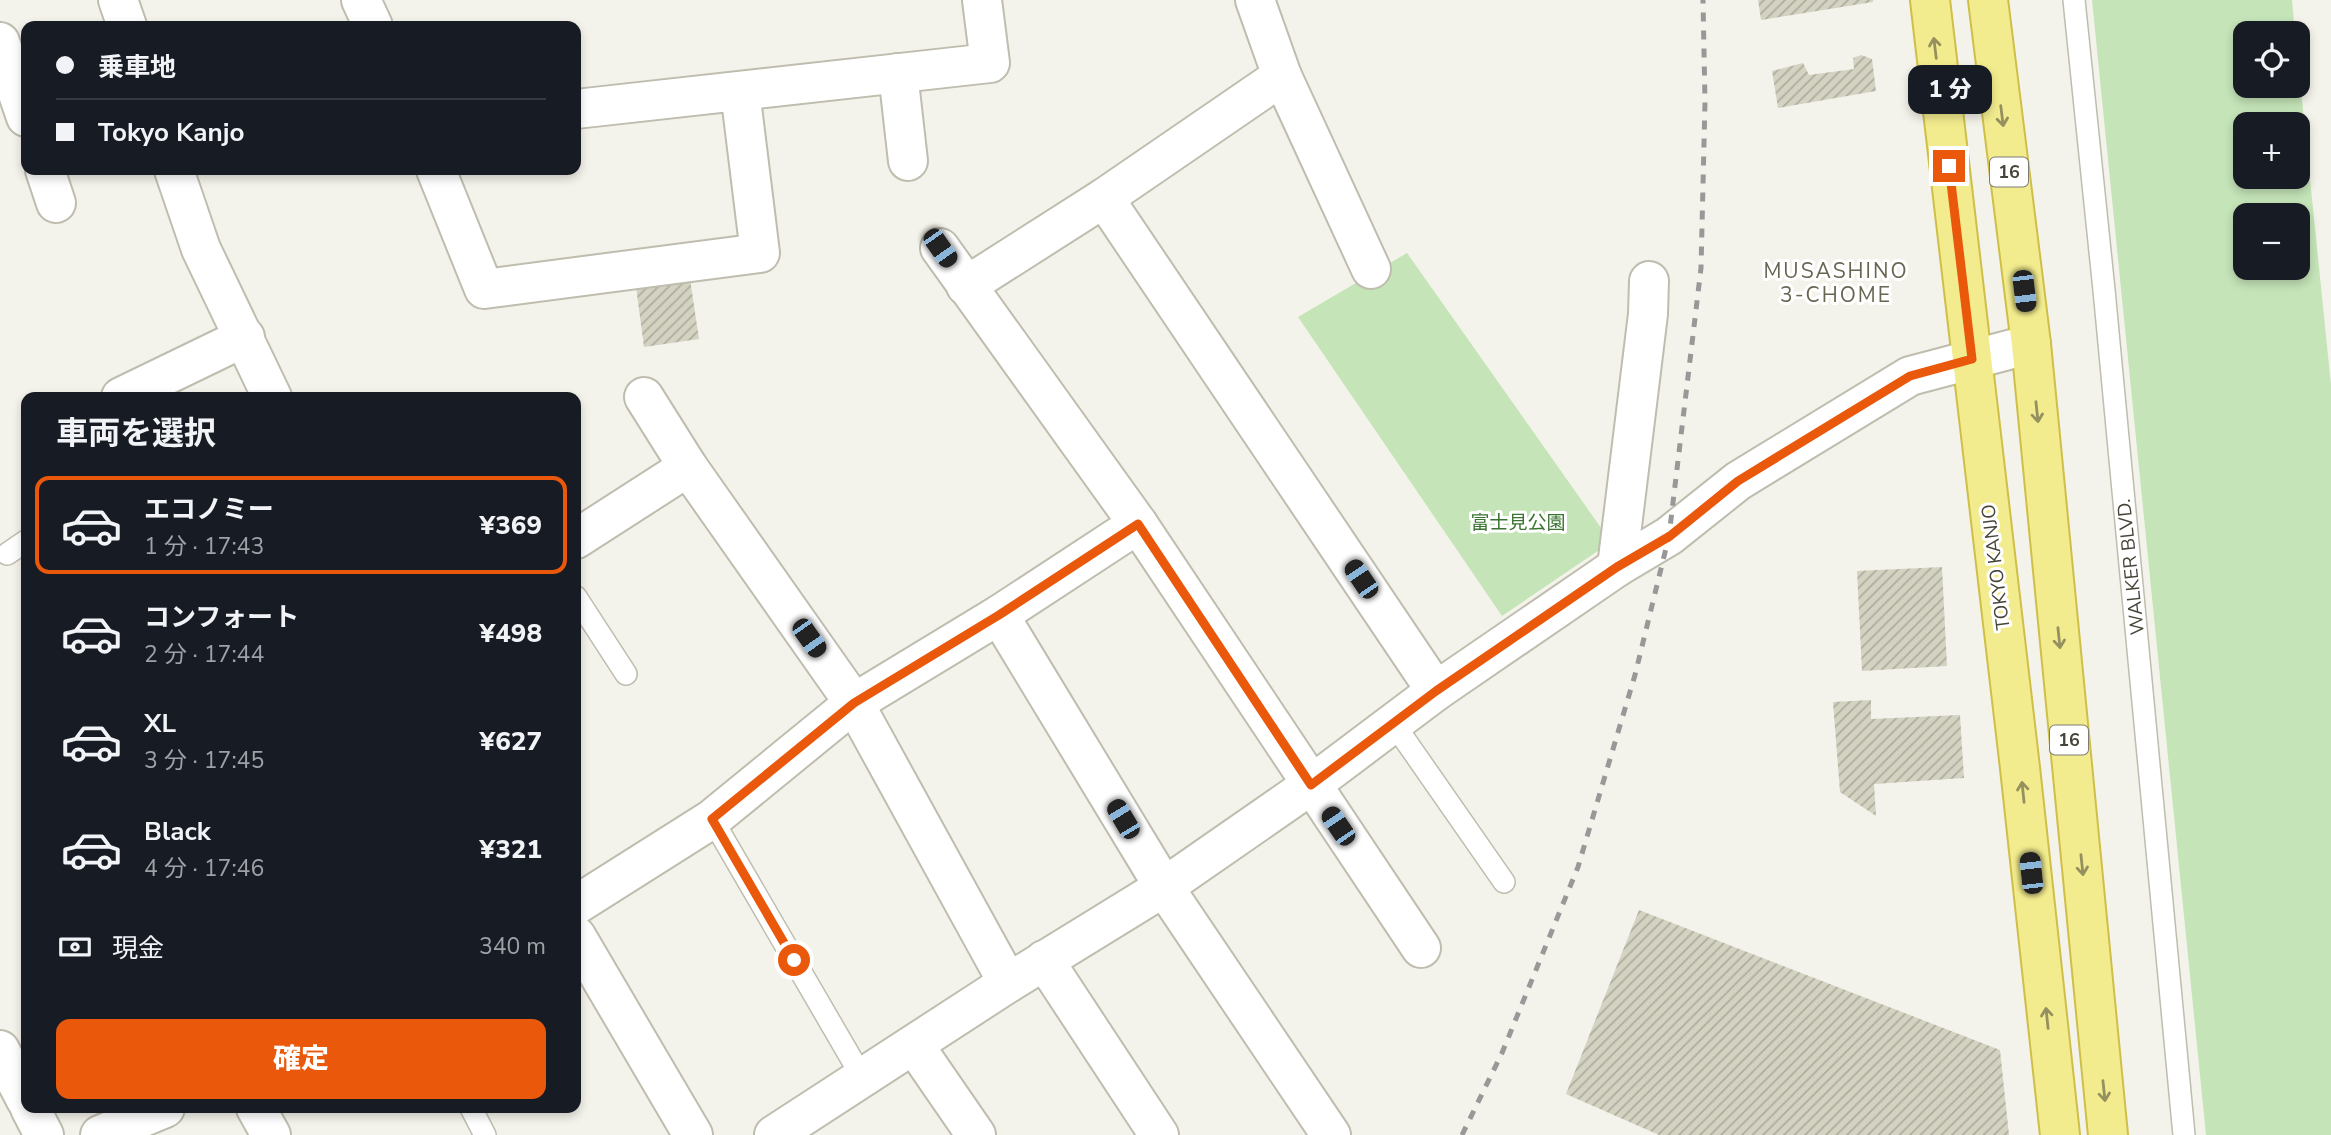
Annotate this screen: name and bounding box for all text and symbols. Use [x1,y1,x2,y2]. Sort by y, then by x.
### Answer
map controls [2233,21,2310,280]
button: locate [2233,21,2310,98]
one-way arrow [1929,37,1942,60]
text: 乗車地 [98,50,176,85]
callout: 1 分 [1907,64,1991,114]
text: 1 分 [1928,74,1972,105]
one-way arrow [1996,104,2009,127]
button: + [2233,112,2310,189]
text: Tokyo Kanjo [98,115,244,150]
route end [1933,150,1965,182]
road number: 16 [1990,158,2028,187]
button: − [2233,203,2310,280]
car [920,225,961,271]
district label: MUSASHINO 3-CHOME [1763,257,1909,309]
car [2012,269,2037,313]
one-way arrow [2031,400,2044,423]
text: 車両を選択 [56,412,216,455]
text: エコノミー [144,492,274,527]
icon: car [60,494,123,557]
street label: WALKER BLVD. [2111,498,2151,636]
street label: TOKYO KANJO [1975,503,2017,631]
text: ¥369 [480,508,542,543]
park label: 富士見公園 [1470,510,1566,536]
text: 1 分 · 17:43 [144,531,264,562]
car [1341,556,1382,602]
text: コンフォート [144,600,299,635]
icon: car [60,602,123,665]
car [789,615,830,661]
text: ¥498 [480,616,542,651]
one-way arrow [2053,627,2066,649]
text: 2 分 · 17:44 [144,639,264,670]
text: XL [144,706,176,741]
icon: car [60,710,123,773]
text: ¥627 [480,724,542,759]
road number: 16 [2050,726,2088,754]
text: 3 分 · 17:45 [144,745,264,776]
one-way arrow [2016,781,2029,804]
car [1104,796,1143,842]
car [1318,803,1359,849]
text: Black [144,814,211,849]
icon: car [60,818,123,881]
text: ¥321 [480,832,542,867]
car [2019,851,2044,895]
text: 4 分 · 17:46 [144,853,264,884]
one-way arrow [2075,853,2088,876]
icon: cash [56,928,94,966]
text: 現金 [112,931,164,966]
text: 340 m [479,931,546,962]
route start [778,944,810,976]
one-way arrow [2040,1008,2053,1030]
button: 確定 [56,1019,546,1099]
one-way arrow [2098,1079,2111,1102]

